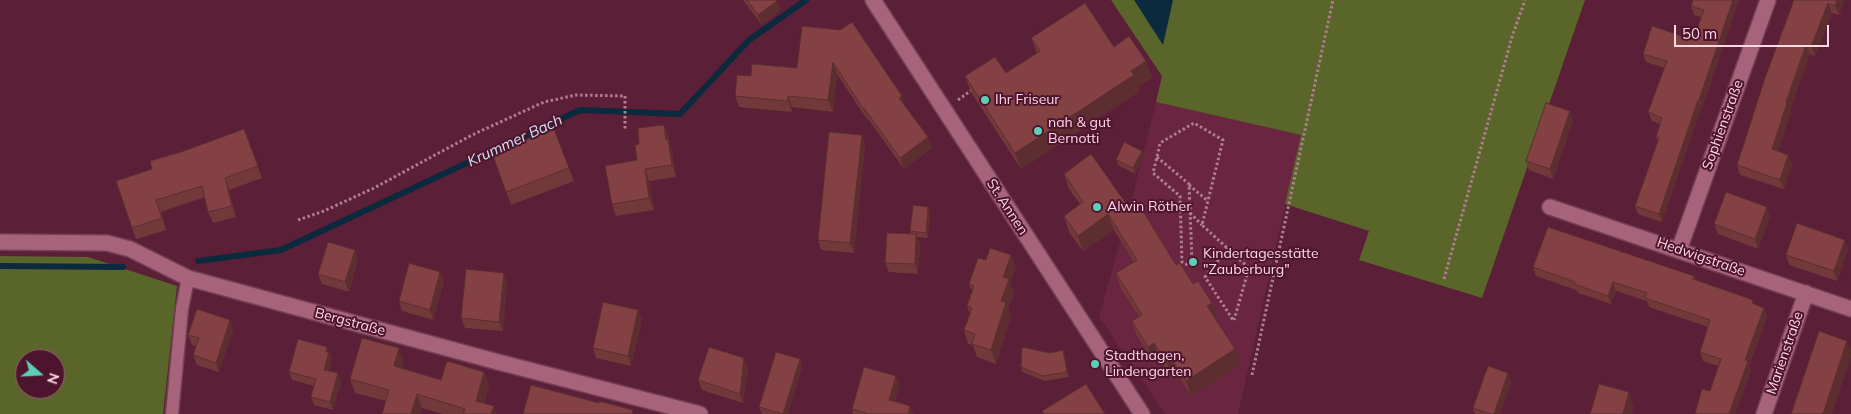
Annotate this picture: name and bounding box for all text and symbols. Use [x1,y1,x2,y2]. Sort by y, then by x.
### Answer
scale bar [1676,15,1831,47]
text: 50 m [1682,24,1717,43]
street label: Sophienstraße [1699,78,1747,172]
place label: Ihr Friseur [995,92,1059,108]
marker: Ihr Friseur [979,94,991,106]
water label: Krummer Bach [465,111,565,171]
place label: nah & gut Bernotti [1048,115,1111,148]
marker: nah & gut Bernotti [1032,125,1044,137]
street label: St. Annen [983,176,1031,238]
place label: Alwin Röther [1107,199,1191,215]
marker: Alwin Röther [1091,201,1103,213]
street label: Hedwigstraße [1655,234,1747,280]
place label: Kindertagesstätte "Zauberburg" [1203,246,1319,278]
marker: Kindertagesstätte "Zauberburg" [1187,256,1199,268]
street label: Bergstraße [313,305,387,339]
street label: Marienstraße [1763,309,1807,397]
place label: Stadthagen, Lindengarten [1105,348,1191,381]
north arrow [15,349,65,399]
marker: Stadthagen, Lindengarten [1089,358,1101,370]
text: N [43,371,63,386]

